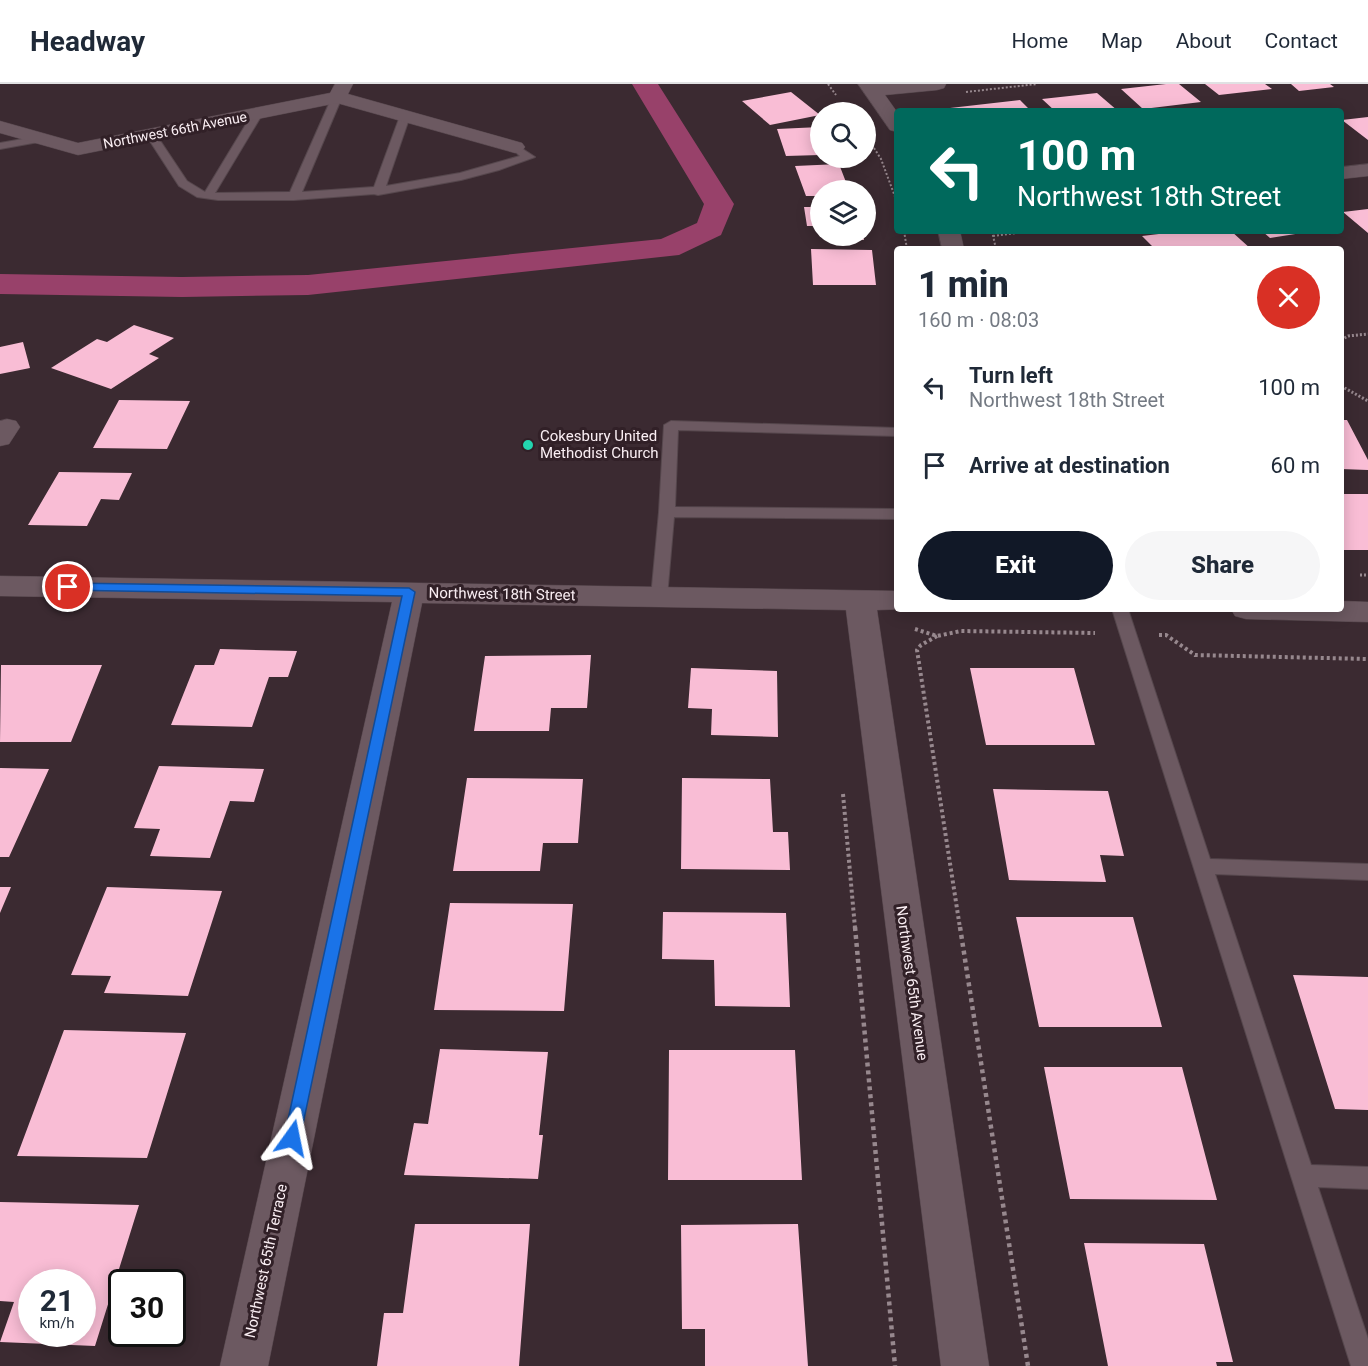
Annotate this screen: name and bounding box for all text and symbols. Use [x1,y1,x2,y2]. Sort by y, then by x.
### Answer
text: Headway [30,25,145,58]
text: Home [1012,29,1068,53]
text: Map [1101,29,1143,53]
text: About [1176,29,1232,53]
text: Contact [1265,29,1338,53]
map controls [810,102,876,246]
button: search [810,102,876,168]
street label: Northwest 66th Avenue [102,108,248,152]
text: 100 m [1017,131,1136,180]
icon: left [918,132,996,210]
button: layers [810,180,876,246]
text: Northwest 18th Street [1017,181,1281,213]
text: 1 min [918,264,1009,306]
button: close [1257,266,1320,329]
text: 160 m · 08:03 [918,308,1039,332]
text: Turn left [969,363,1053,388]
icon: left [918,371,951,404]
text: 100 m [1258,375,1320,400]
text: Northwest 18th Street [969,388,1165,412]
place label: Cokesbury United Methodist Church [540,427,659,462]
marker: Cokesbury United Methodist Church [521,438,535,452]
icon: arrive [918,449,951,482]
text: Arrive at destination [969,453,1170,478]
text: 60 m [1271,453,1320,478]
button: Exit [918,531,1113,600]
button: Share [1125,531,1320,600]
pin [42,561,93,612]
icon: arrive [51,570,84,603]
street label: Northwest 18th Street [428,584,576,604]
street label: Northwest 65th Avenue [892,904,932,1062]
position arrow [260,1106,324,1170]
street label: Northwest 65th Terrace [241,1182,291,1340]
speed limit sign: 30 [108,1269,186,1347]
text: 21 [40,1283,74,1318]
text: km/h [39,1314,75,1332]

